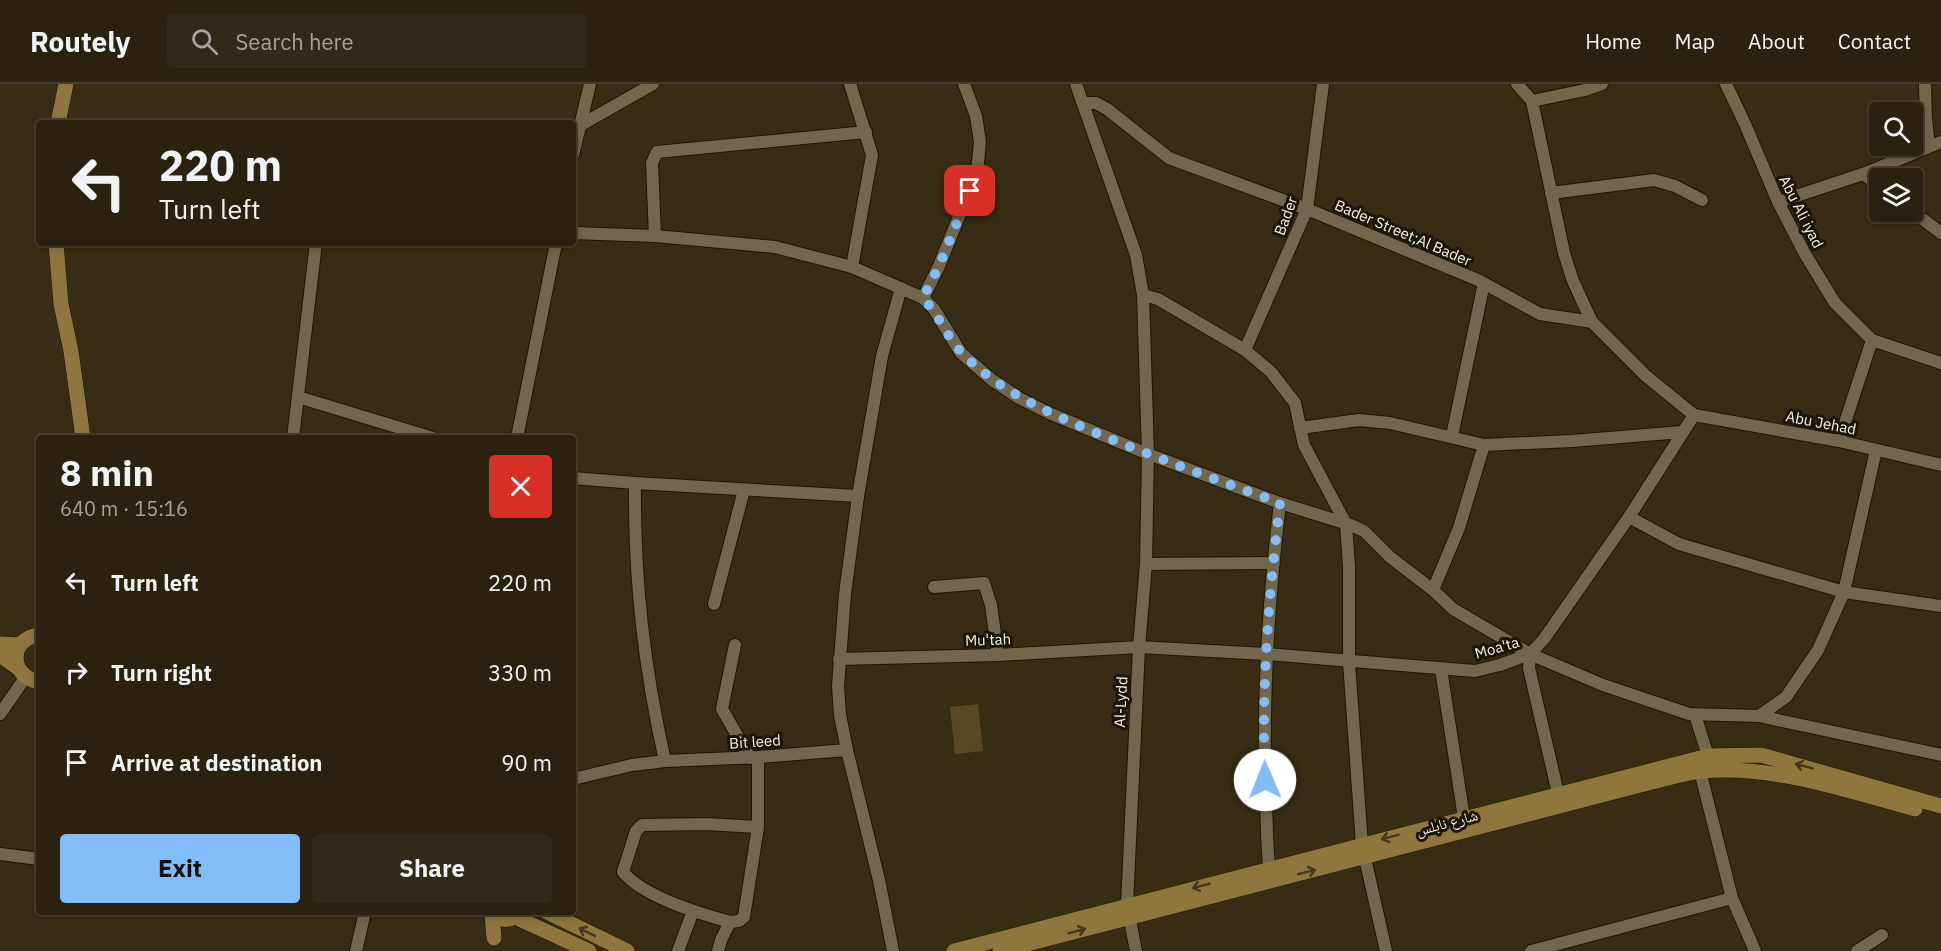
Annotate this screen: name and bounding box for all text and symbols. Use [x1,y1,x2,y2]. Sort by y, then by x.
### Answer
search box [167,14,587,68]
text: Routely [30,23,131,60]
icon: search [188,25,221,58]
text: Search here [236,27,354,56]
text: Home [1585,27,1642,55]
text: Map [1675,27,1715,55]
text: About [1748,27,1805,55]
text: Contact [1838,27,1911,55]
map controls [1869,102,1923,222]
button: search [1869,102,1923,156]
text: 220 m [159,138,282,193]
icon: left [60,144,138,222]
pin [944,165,995,216]
button: layers [1869,168,1923,222]
street label: Abu Ali iyad [1775,172,1828,251]
icon: arrive [953,174,986,207]
text: Turn left [159,191,260,226]
street label: Bader [1270,193,1302,238]
street label: Bader Street;Al Bader [1332,195,1475,270]
street label: Abu Jehad [1784,406,1858,439]
text: 8 min [60,449,154,496]
button: close [489,455,552,518]
text: 640 m · 15:16 [60,495,188,522]
icon: left [60,566,93,599]
text: Turn left [111,568,199,597]
text: 220 m [488,568,552,597]
street label: Mu'tah [965,629,1011,650]
street label: Moa'ta [1472,632,1521,663]
icon: right [60,656,93,689]
text: Turn right [111,658,212,687]
text: 330 m [488,658,552,687]
street label: Al-Lydd [1110,676,1131,728]
street label: Bit leed [729,730,781,753]
icon: arrive [60,746,93,779]
text: Arrive at destination [111,748,322,777]
text: 90 m [501,748,552,777]
position arrow [1233,748,1297,812]
one-way arrow [1795,760,1814,772]
street label: شارع نابلس [1414,805,1480,841]
one-way arrow [1381,832,1400,844]
button: Exit [60,834,300,903]
button: Share [312,834,552,903]
one-way arrow [1297,865,1316,877]
one-way arrow [1192,881,1211,892]
one-way arrow [578,925,596,937]
one-way arrow [1067,925,1086,936]

